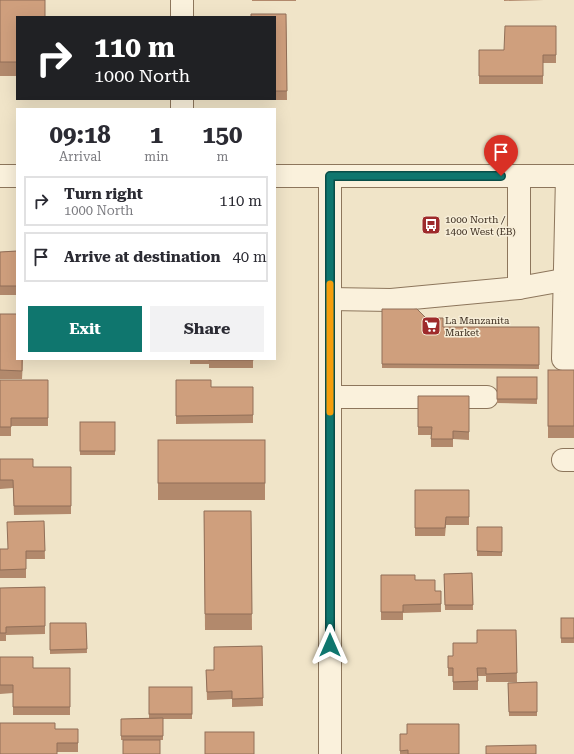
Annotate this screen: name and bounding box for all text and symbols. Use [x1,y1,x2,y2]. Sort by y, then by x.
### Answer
text: 110 m [94,31,175,64]
icon: right [28,32,80,84]
text: 1000 North [94,65,190,86]
text: 09:18 [50,121,111,149]
text: 1 [150,121,163,149]
text: 150 [202,121,243,149]
pin [484,135,518,176]
icon: arrive [490,141,512,163]
text: Arrival [59,149,101,164]
text: min [144,149,169,164]
text: m [216,149,228,164]
text: Turn right [64,185,143,203]
icon: right [30,190,52,212]
text: 110 m [219,192,262,210]
text: 1000 North [64,203,133,218]
bus stop icon: 1000 North / 1400 West (EB) [420,214,442,236]
place label: 1000 North / 1400 West (EB) [445,214,516,237]
icon: arrive [30,246,52,268]
text: Arrive at destination [64,248,220,266]
text: 40 m [232,248,267,266]
button: Exit [28,306,142,352]
button: Share [150,306,264,352]
supermarket icon: La Manzanita Market [420,315,442,337]
place label: La Manzanita Market [445,315,510,338]
position arrow [309,624,351,666]

